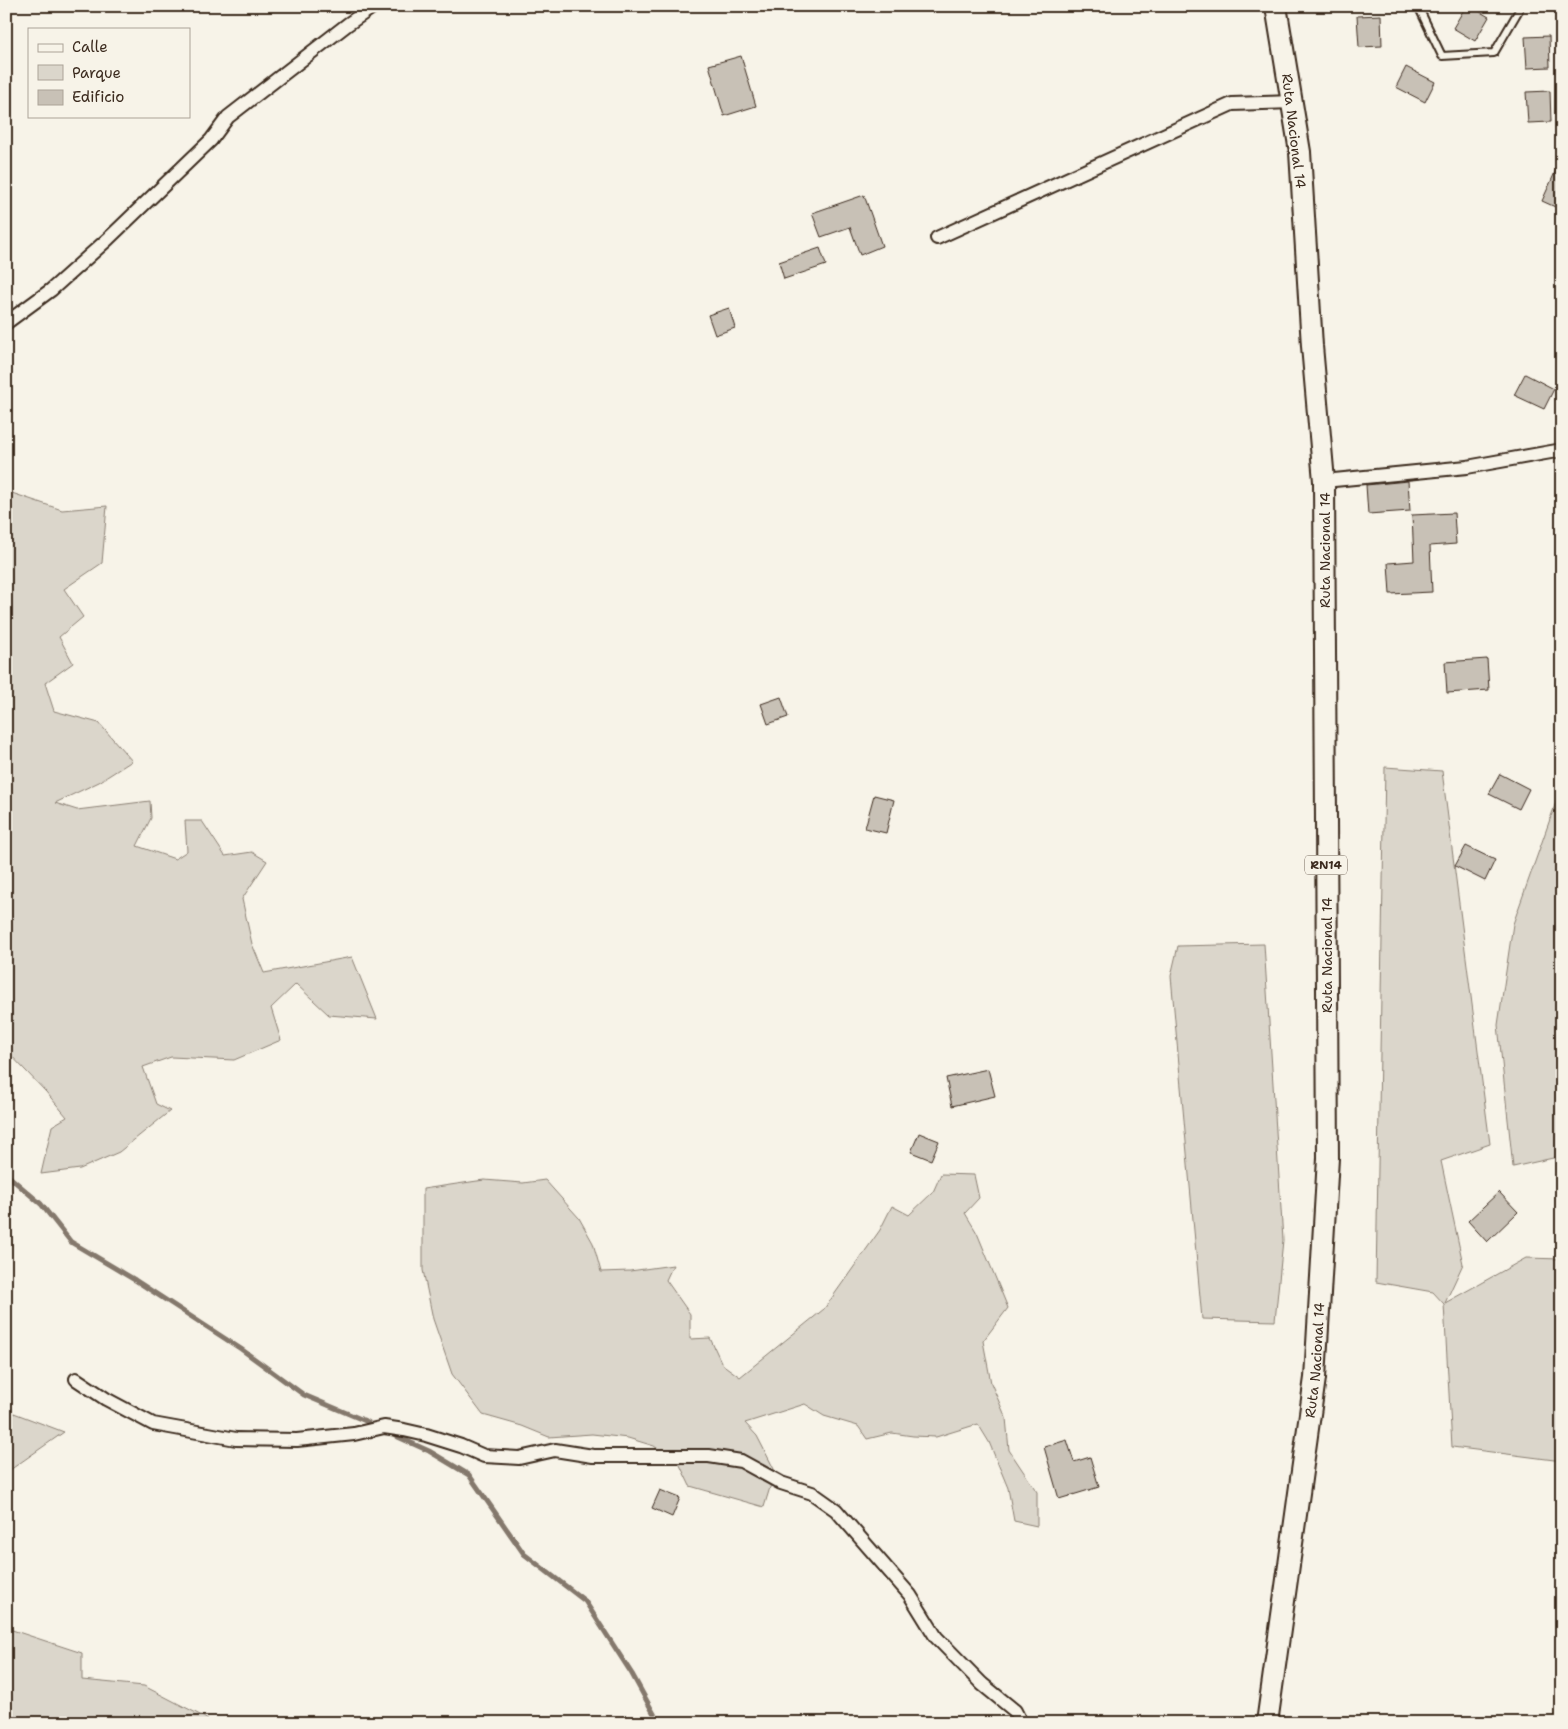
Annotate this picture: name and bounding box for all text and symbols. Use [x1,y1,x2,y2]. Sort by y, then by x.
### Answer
legend [28,28,190,118]
text: Calle [72,37,108,57]
text: Parque [72,63,121,83]
street label: Ruta Nacional 14 [1278,72,1310,190]
text: Edificio [72,87,124,107]
street label: Ruta Nacional 14 [1316,492,1334,608]
road number: RN14 [1305,856,1347,874]
street label: Ruta Nacional 14 [1318,897,1336,1013]
street label: Ruta Nacional 14 [1301,1302,1328,1419]

